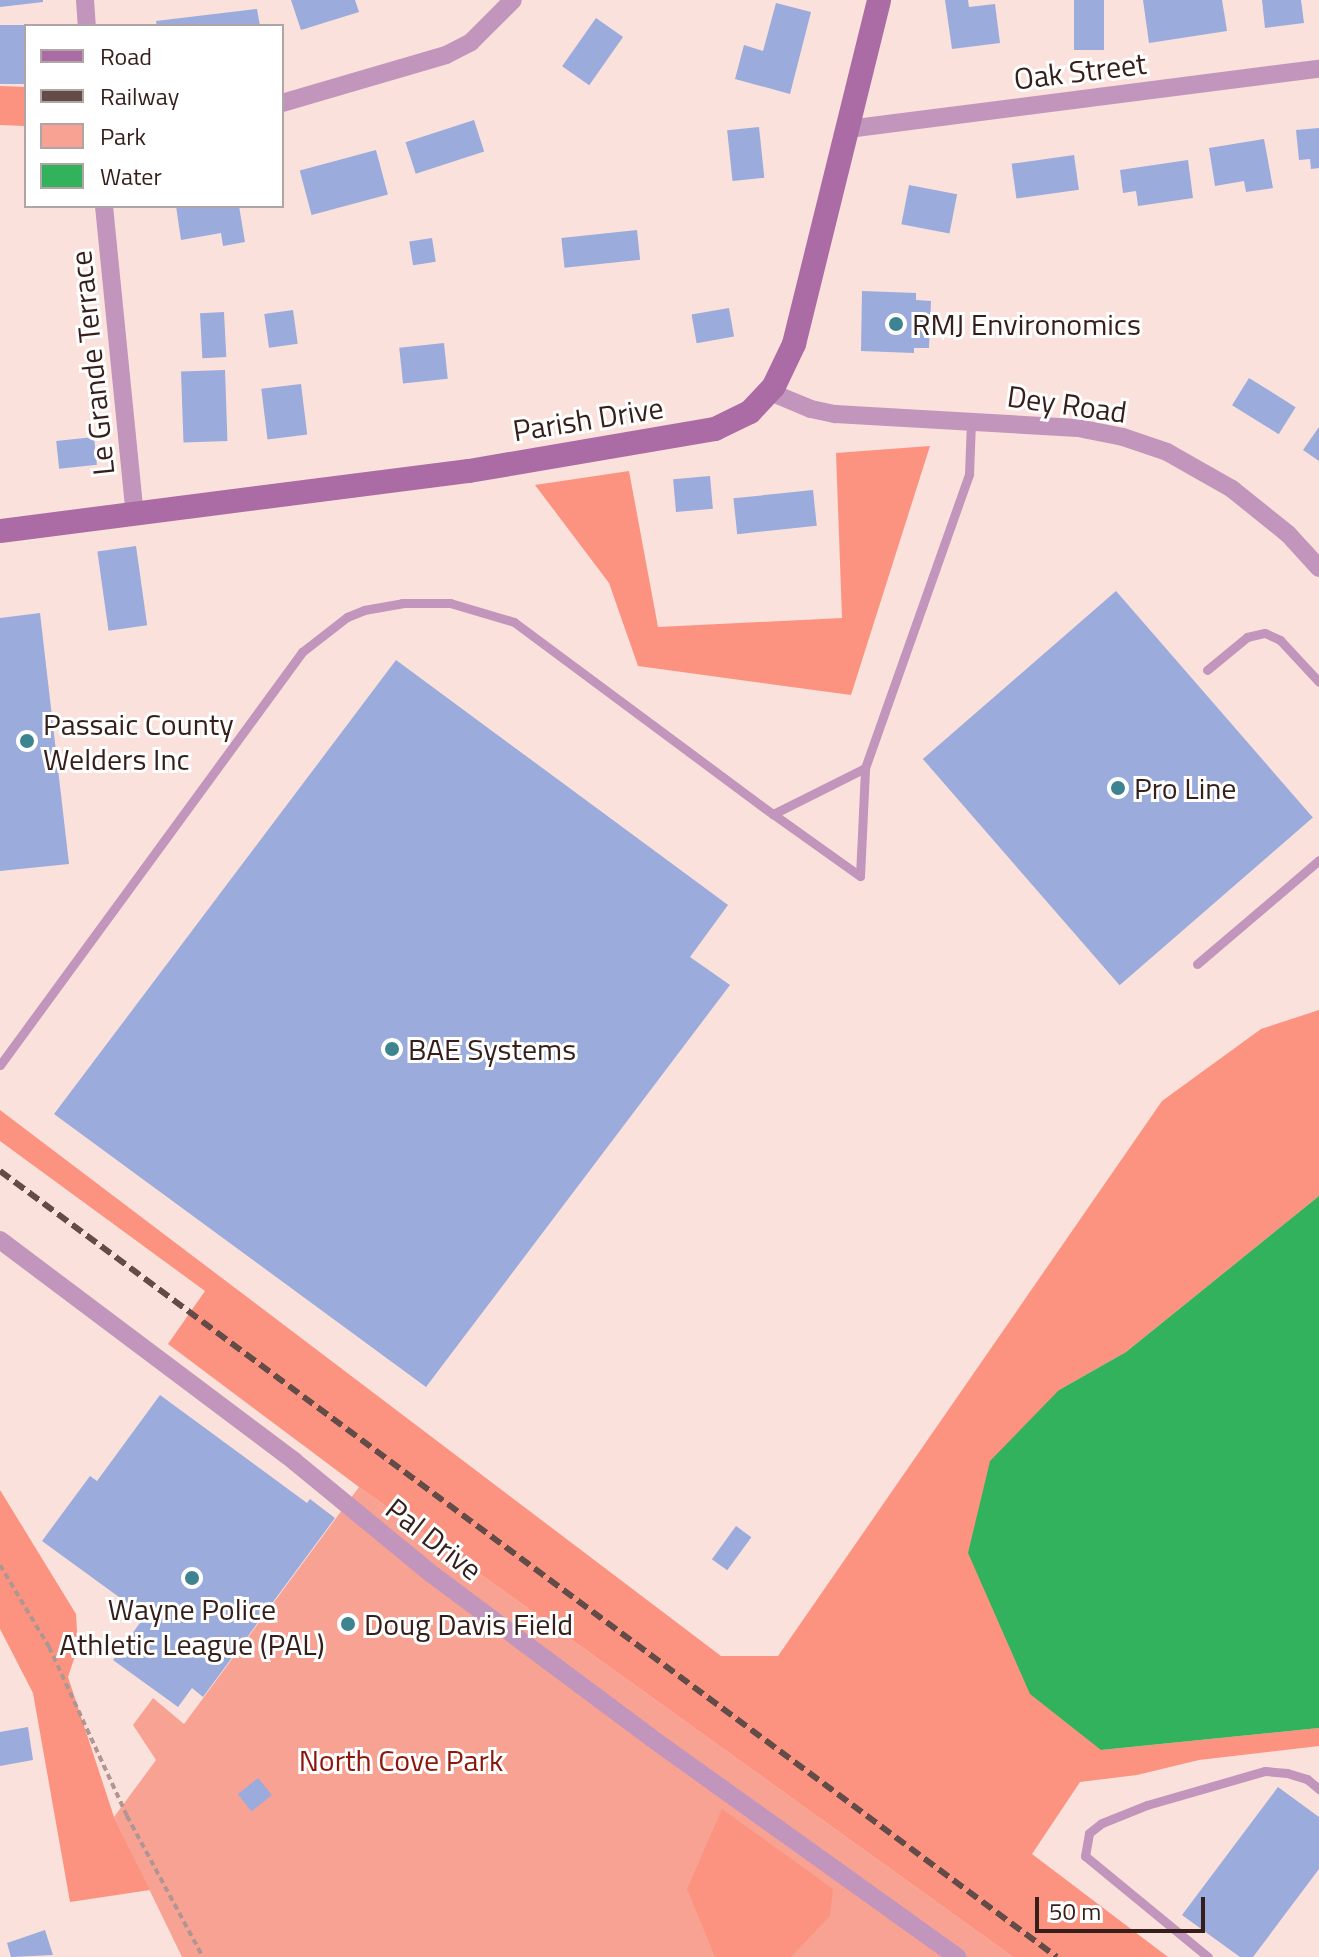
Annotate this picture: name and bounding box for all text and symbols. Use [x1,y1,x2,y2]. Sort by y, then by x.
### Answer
legend [24,24,284,208]
text: Road [100,38,152,74]
street label: Oak Street [1012,45,1148,97]
text: Railway [100,78,179,114]
text: Park [100,118,146,154]
text: Water [100,158,162,194]
street label: Le Grande Terrace [62,249,122,477]
place label: RMJ Environomics [912,306,1141,342]
marker: RMJ Environomics [887,315,905,333]
street label: Dey Road [1005,378,1129,430]
street label: Parish Drive [510,389,666,449]
place label: Passaic County Welders Inc [43,706,234,776]
marker: Passaic County Welders Inc [18,732,36,750]
place label: Pro Line [1134,770,1237,806]
marker: Pro Line [1109,779,1127,797]
place label: BAE Systems [408,1031,576,1067]
marker: BAE Systems [383,1040,401,1058]
street label: Pal Drive [379,1490,489,1588]
marker: Wayne Police Athletic League (PAL) [183,1569,201,1587]
place label: Wayne Police Athletic League (PAL) [59,1591,325,1662]
place label: Doug Davis Field [364,1606,573,1642]
marker: Doug Davis Field [339,1615,357,1633]
park label: North Cove Park [299,1742,503,1778]
scale bar [1039,1881,1209,1931]
text: 50 m [1049,1893,1101,1929]

